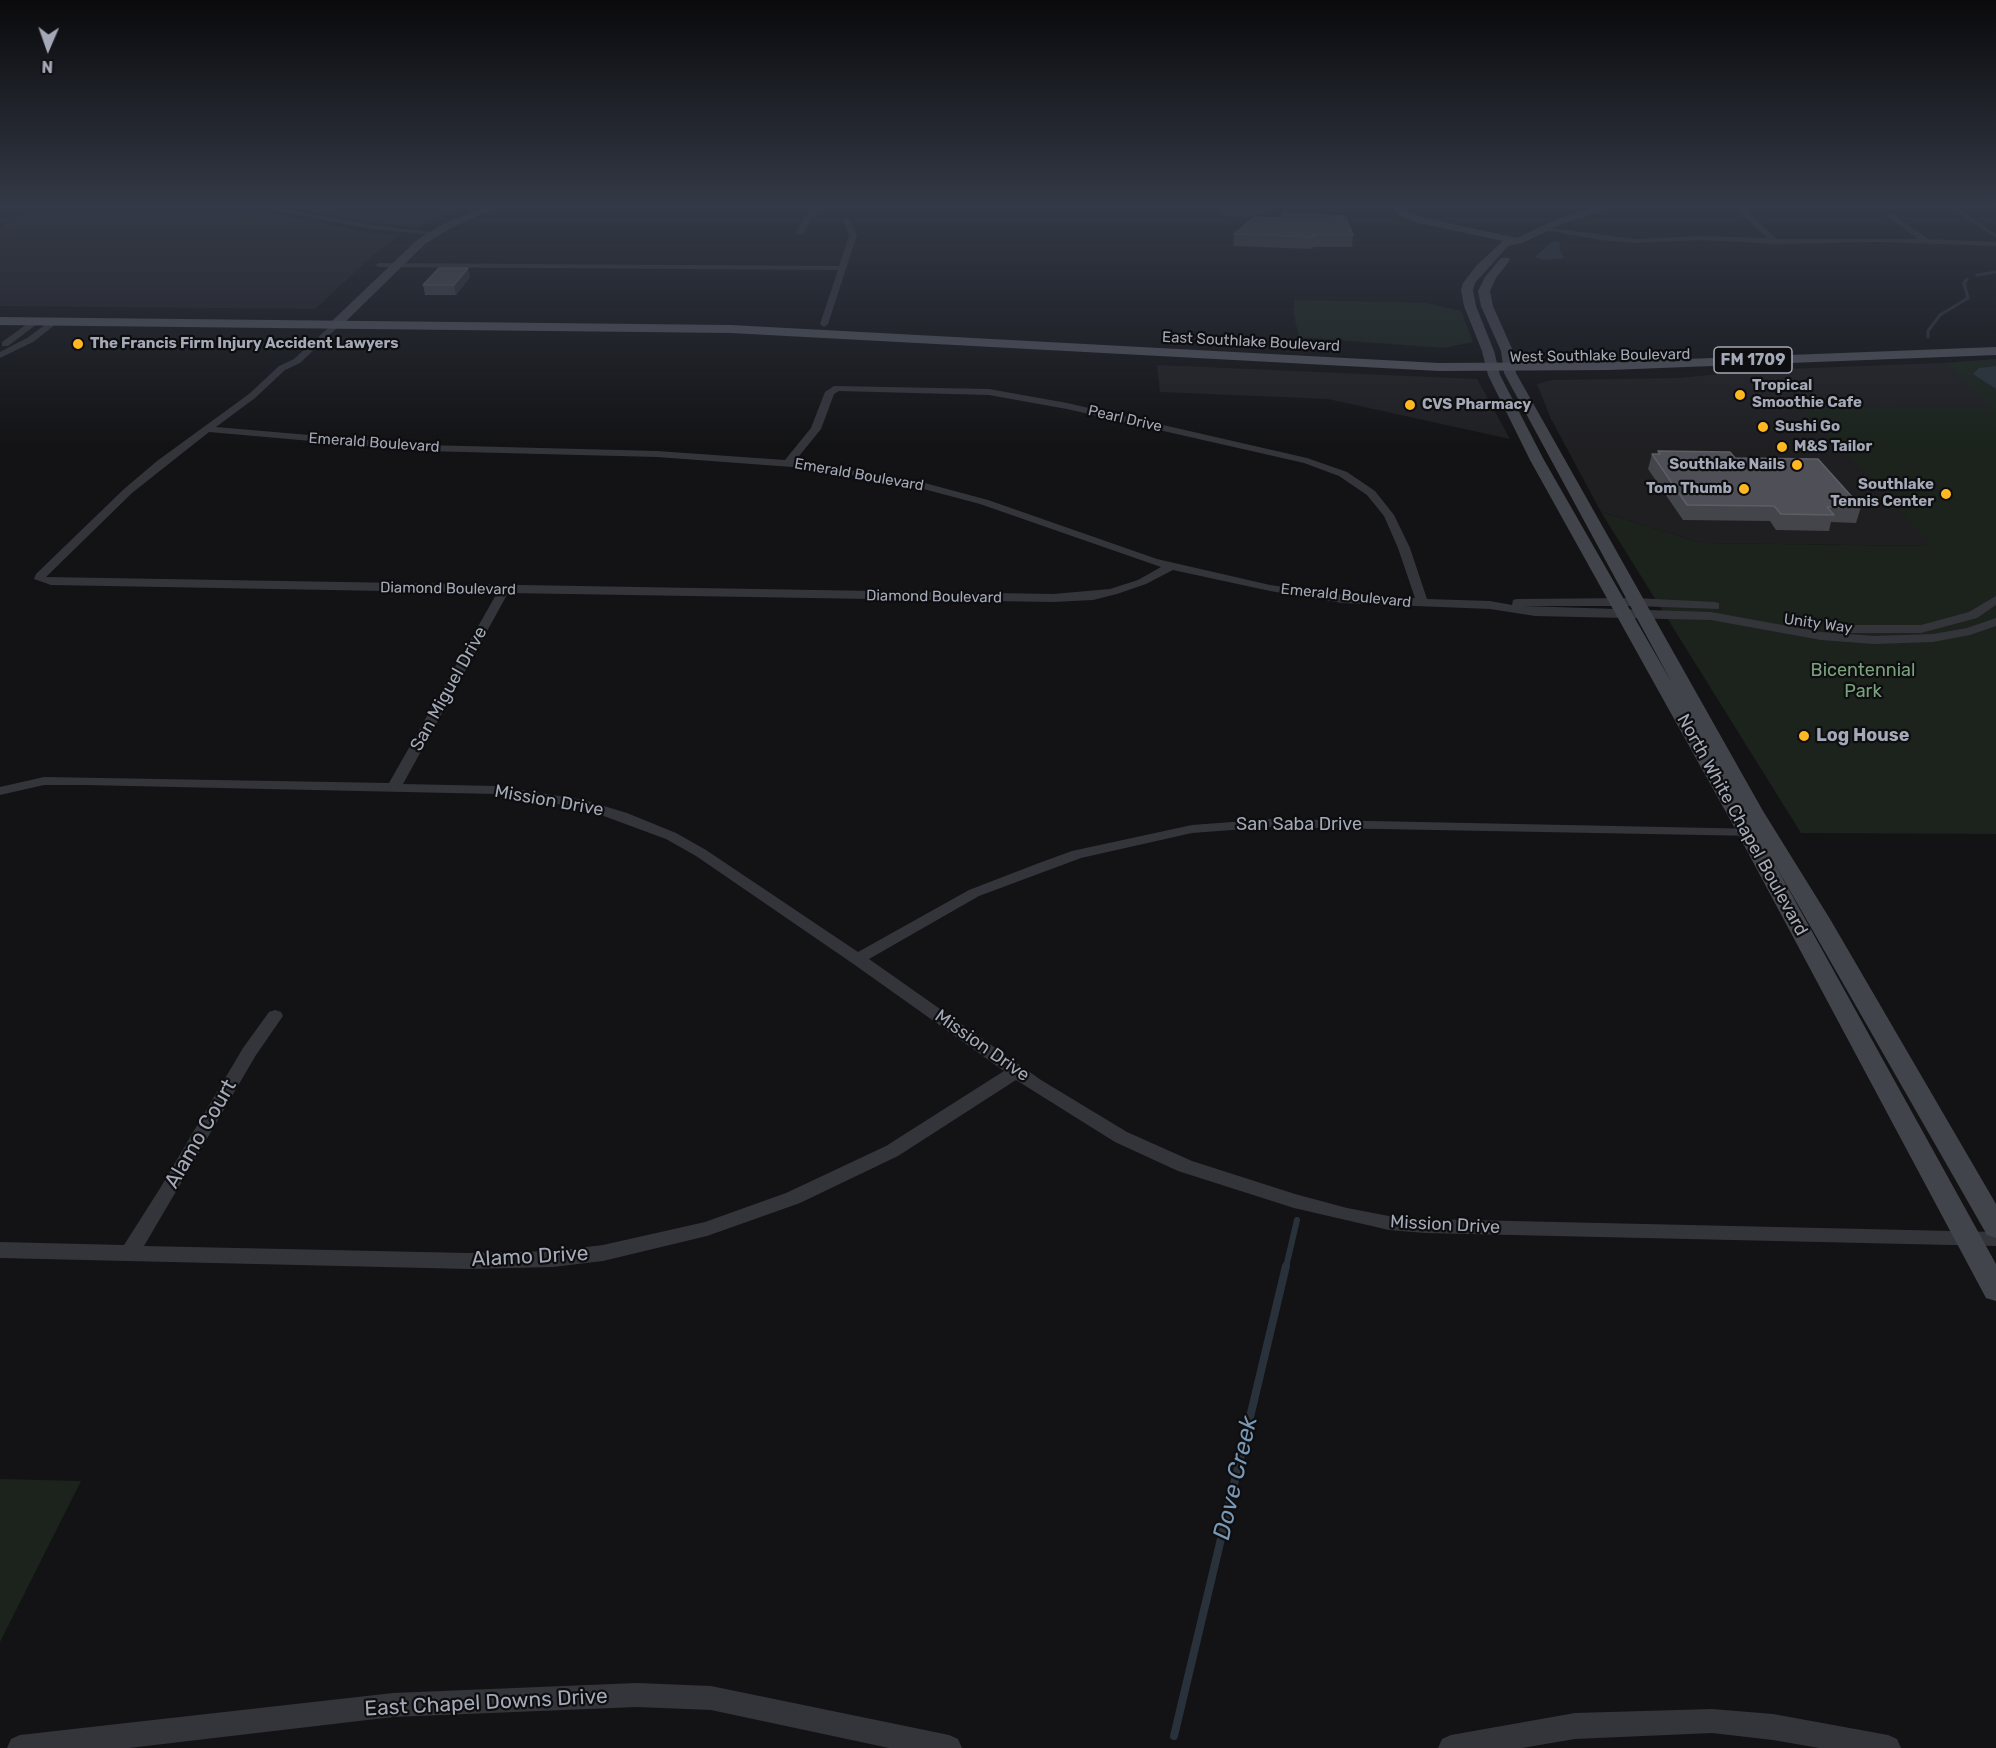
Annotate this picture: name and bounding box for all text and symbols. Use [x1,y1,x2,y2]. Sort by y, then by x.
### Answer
north arrow [18,18,78,78]
text: N [41,57,53,76]
street label: East Southlake Boulevard [1162,328,1340,356]
place label: The Francis Firm Injury Accident Lawyers [90,335,399,353]
marker: The Francis Firm Injury Accident Lawyers [71,337,85,351]
street label: West Southlake Boulevard [1509,345,1691,367]
road number: FM 1709 [1714,347,1792,373]
place label: Tropical Smoothie Cafe [1752,377,1862,412]
marker: Tropical Smoothie Cafe [1733,388,1747,402]
place label: CVS Pharmacy [1422,396,1531,414]
marker: CVS Pharmacy [1403,398,1417,412]
street label: Pearl Drive [1086,402,1164,436]
place label: Sushi Go [1775,418,1840,436]
marker: Sushi Go [1756,420,1770,434]
street label: Emerald Boulevard [308,429,440,457]
place label: M&S Tailor [1794,438,1872,456]
marker: M&S Tailor [1775,440,1789,454]
street label: Emerald Boulevard [793,455,925,495]
place label: Southlake Nails [1669,456,1785,474]
marker: Southlake Nails [1790,458,1804,472]
place label: Southlake Tennis Center [1830,476,1934,511]
place label: Tom Thumb [1646,480,1732,498]
marker: Tom Thumb [1737,482,1751,496]
marker: Southlake Tennis Center [1939,487,1953,501]
street label: Diamond Boulevard [380,579,516,599]
street label: Emerald Boulevard [1280,580,1412,612]
street label: Diamond Boulevard [866,587,1002,607]
street label: Unity Way [1783,610,1853,638]
street label: San Miguel Drive [406,623,492,755]
park label: Bicentennial Park [1811,660,1915,702]
street label: North White Chapel Boulevard [1672,710,1812,940]
place label: Log House [1816,725,1909,747]
marker: Log House [1797,729,1811,743]
street label: Mission Drive [493,781,605,821]
street label: San Saba Drive [1236,814,1362,836]
street label: Mission Drive [931,1006,1033,1086]
street label: Alamo Court [160,1075,242,1193]
street label: Mission Drive [1389,1211,1501,1239]
street label: Alamo Drive [471,1241,589,1273]
water label: Dove Creek [1208,1413,1264,1543]
street label: East Chapel Downs Drive [364,1684,608,1722]

